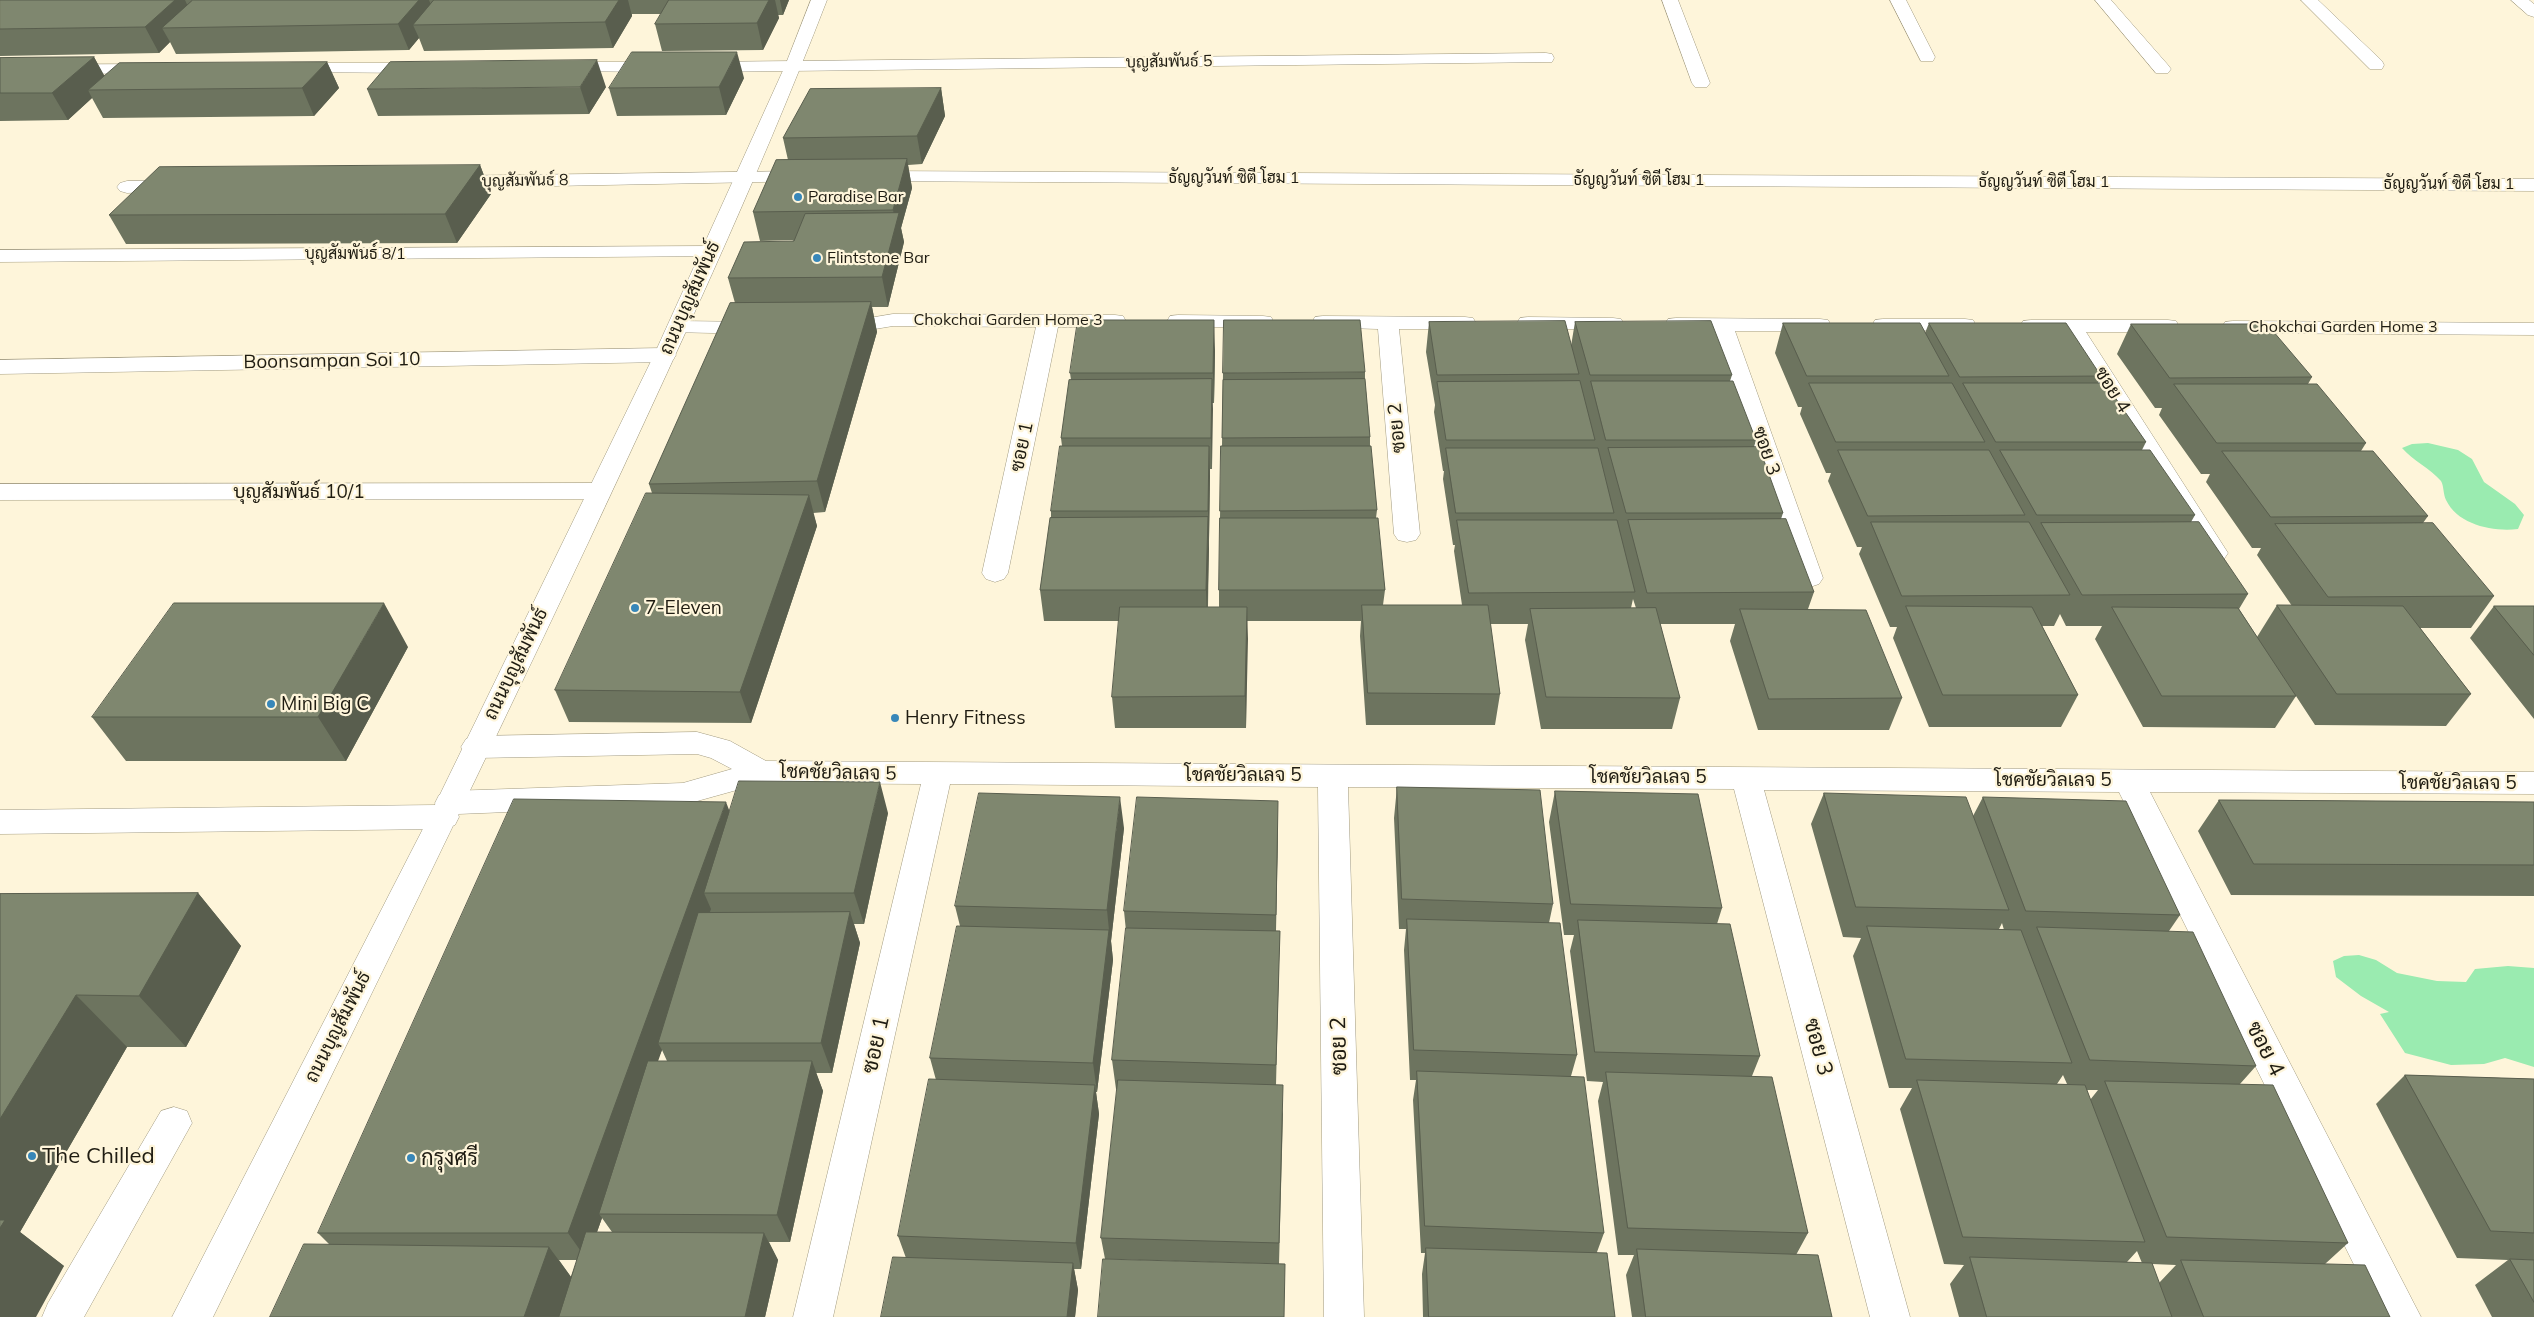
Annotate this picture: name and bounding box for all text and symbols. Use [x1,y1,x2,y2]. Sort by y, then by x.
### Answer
street label: บุญสัมพันธ์ 5 [1125,52,1213,72]
street label: ธัญญวันท์ ซิตี โฮม 1 [1169,168,1299,188]
street label: ธัญญวันท์ ซิตี โฮม 1 [1574,170,1704,190]
street label: บุญสัมพันธ์ 8 [481,171,569,191]
street label: ธัญญวันท์ ซิตี โฮม 1 [1979,172,2109,192]
street label: ธัญญวันท์ ซิตี โฮม 1 [2384,174,2514,194]
place label: Paradise Bar [808,187,903,207]
marker: Paradise Bar [792,191,804,203]
street label: ถนนบุญสัมพันธ์ [655,238,725,358]
street label: บุญสัมพันธ์ 8/1 [304,244,406,264]
place label: Flintstone Bar [827,248,930,268]
marker: Flintstone Bar [811,252,823,264]
street label: Chokchai Garden Home 3 [913,310,1103,330]
street label: Chokchai Garden Home 3 [2248,317,2438,337]
street label: Boonsampan Soi 10 [243,348,421,374]
street label: ซอย 4 [2089,363,2135,417]
street label: ซอย 2 [1383,402,1411,454]
street label: ซอย 1 [1006,420,1038,474]
street label: ซอย 3 [1747,424,1785,478]
street label: บุญสัมพันธ์ 10/1 [233,481,365,503]
place label: 7-Eleven [645,597,722,619]
marker: 7-Eleven [629,602,641,614]
street label: ถนนบุญสัมพันธ์ [479,604,553,724]
place label: Mini Big C [281,693,369,715]
marker: Mini Big C [265,698,277,710]
place label: Henry Fitness [905,707,1026,729]
marker: Henry Fitness [889,712,901,724]
street label: โชคชัยวิลเลจ 5 [779,761,897,785]
street label: โชคชัยวิลเลจ 5 [1184,764,1302,786]
street label: โชคชัยวิลเลจ 5 [1589,766,1707,788]
street label: โชคชัยวิลเลจ 5 [1994,769,2112,791]
street label: โชคชัยวิลเลจ 5 [2399,772,2517,794]
street label: ถนนบุญสัมพันธ์ [300,967,376,1087]
street label: ซอย 1 [857,1014,895,1076]
street label: ซอย 3 [1798,1016,1838,1078]
street label: ซอย 2 [1325,1017,1353,1075]
street label: ซอย 4 [2240,1017,2290,1081]
place label: The Chilled [42,1143,155,1169]
place label: กรุงศรี [421,1145,478,1171]
marker: The Chilled [26,1150,38,1162]
marker: กรุงศรี [405,1152,417,1164]

